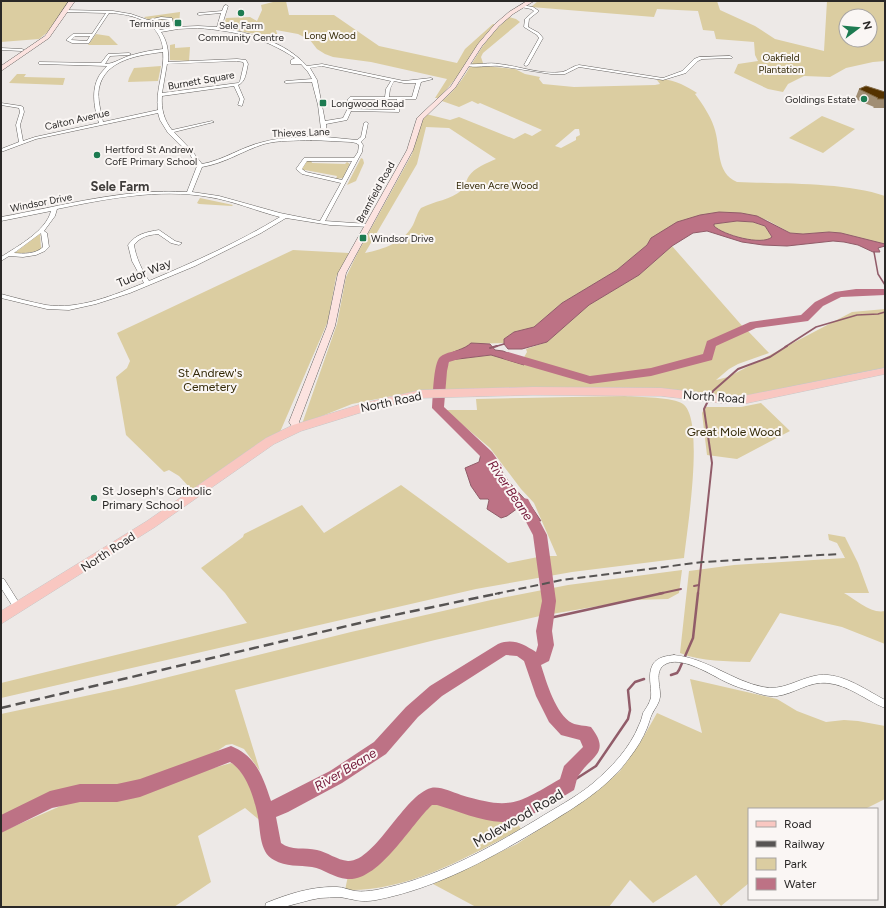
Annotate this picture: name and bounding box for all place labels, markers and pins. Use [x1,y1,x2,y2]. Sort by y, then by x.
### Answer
marker: Sele Farm Community Centre [236,8,246,18]
place label: Terminus [130,17,170,30]
marker: Terminus [173,18,183,28]
place label: Sele Farm Community Centre [198,19,284,44]
place label: Goldings Estate [785,93,857,106]
marker: Goldings Estate [859,94,869,104]
place label: Longwood Road [331,97,404,110]
marker: Longwood Road [318,98,328,108]
place label: Hertford St Andrew CofE Primary School [105,143,197,168]
marker: Hertford St Andrew CofE Primary School [92,150,102,160]
place label: Windsor Drive [371,232,434,245]
marker: Windsor Drive [358,233,368,243]
place label: St Joseph's Catholic Primary School [102,484,212,512]
marker: St Joseph's Catholic Primary School [89,493,99,503]

